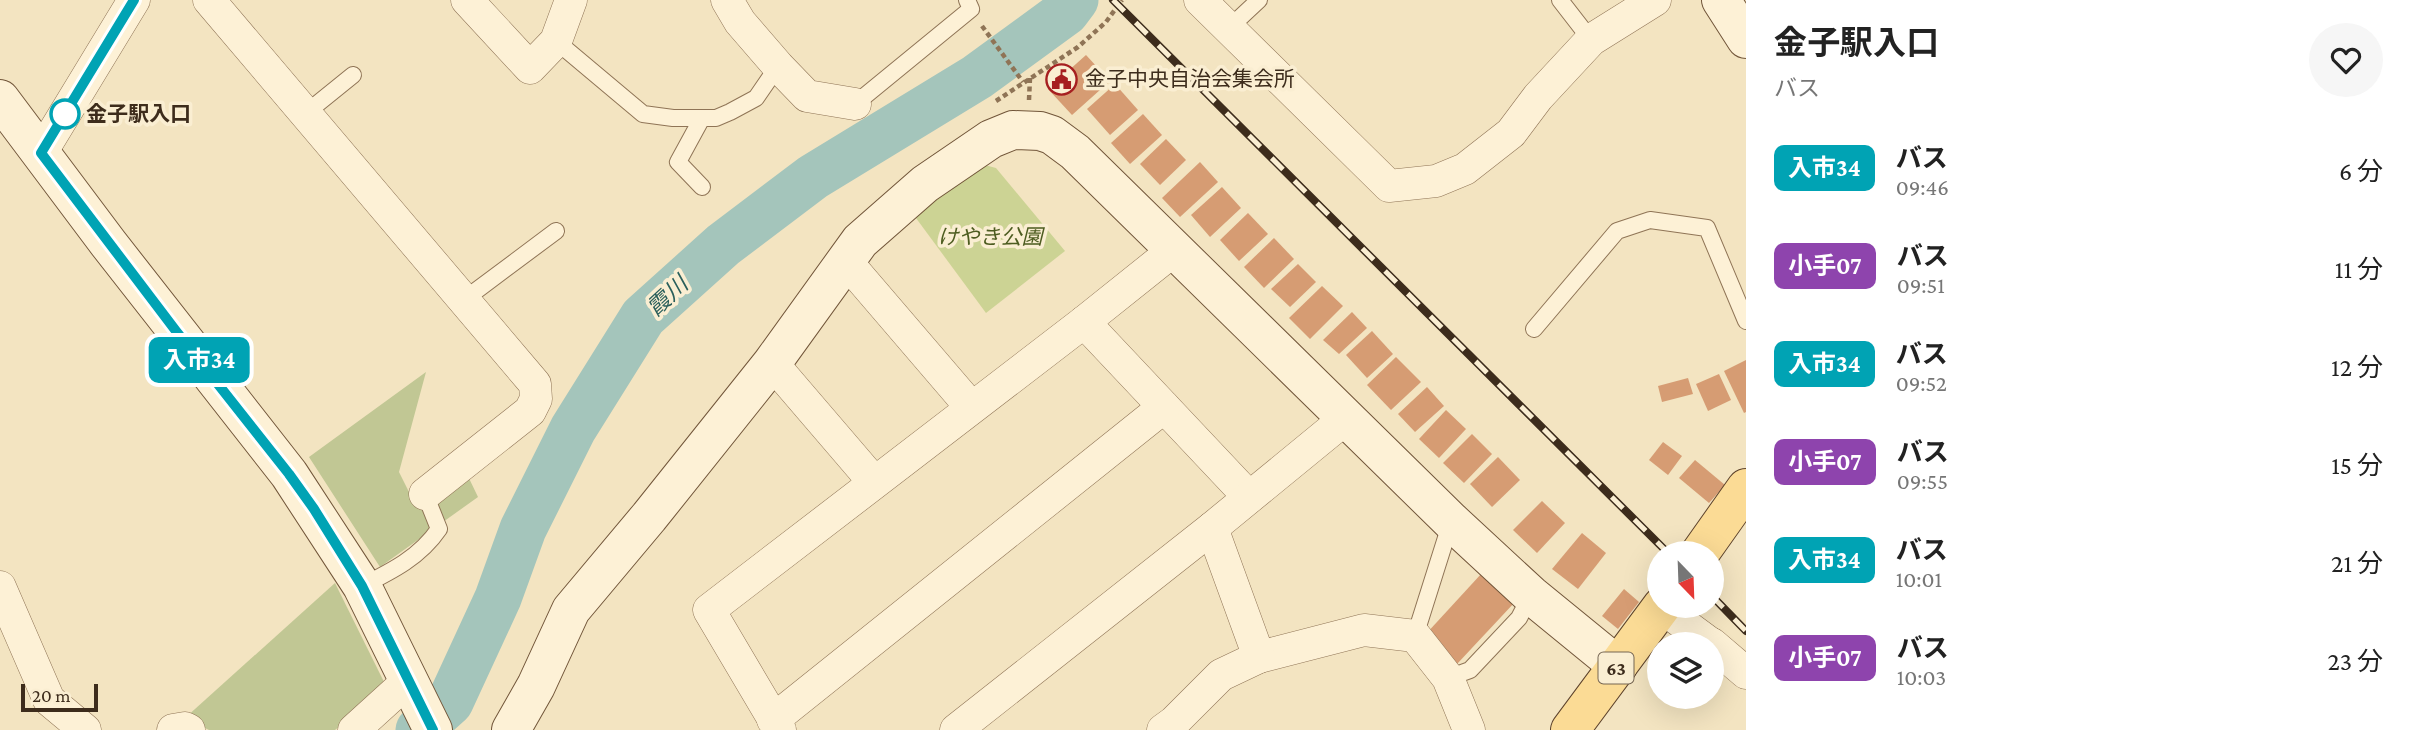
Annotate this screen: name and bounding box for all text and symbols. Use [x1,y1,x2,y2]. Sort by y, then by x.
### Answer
button: heart [2309,23,2383,97]
text: 金子駅入口 [1774,24,1939,61]
public building icon: 金子中央自治会集会所 [1045,62,1079,96]
place label: 金子中央自治会集会所 [1085,67,1295,91]
text: バス [1774,75,1820,101]
marker: 金子駅入口 [50,99,80,129]
place label: 金子駅入口 [86,102,191,126]
text: バス [1896,144,1948,173]
text: 入市34 [1788,154,1861,181]
text: 6 分 [2339,157,2383,186]
text: 09:46 [1896,174,1949,200]
park label: けやき公園 [938,225,1045,249]
text: バス [1897,242,1949,271]
text: 小手07 [1788,252,1862,279]
text: 11 分 [2335,255,2383,284]
water label: 霞川 [641,269,695,321]
text: 09:51 [1897,272,1945,298]
line badge: 入市34 [150,337,248,383]
text: バス [1896,340,1948,369]
text: 入市34 [163,346,235,373]
text: 入市34 [1788,350,1861,377]
text: 12 分 [2331,353,2383,382]
text: 09:52 [1896,370,1947,396]
text: バス [1897,438,1949,467]
text: 小手07 [1788,448,1862,475]
text: 15 分 [2331,451,2383,480]
text: 09:55 [1897,468,1948,494]
text: バス [1896,536,1948,565]
north arrow [1647,541,1724,618]
map controls [1647,541,1724,709]
text: 入市34 [1788,546,1861,573]
text: 21 分 [2331,549,2383,578]
text: 10:01 [1896,566,1942,592]
button: layers [1647,632,1724,709]
text: バス [1897,634,1949,663]
text: 小手07 [1788,644,1862,671]
text: 23 分 [2327,647,2383,676]
road number: 63 [1598,652,1634,684]
text: 10:03 [1897,664,1946,690]
scale bar [21,681,98,713]
text: 20 m [32,685,71,706]

